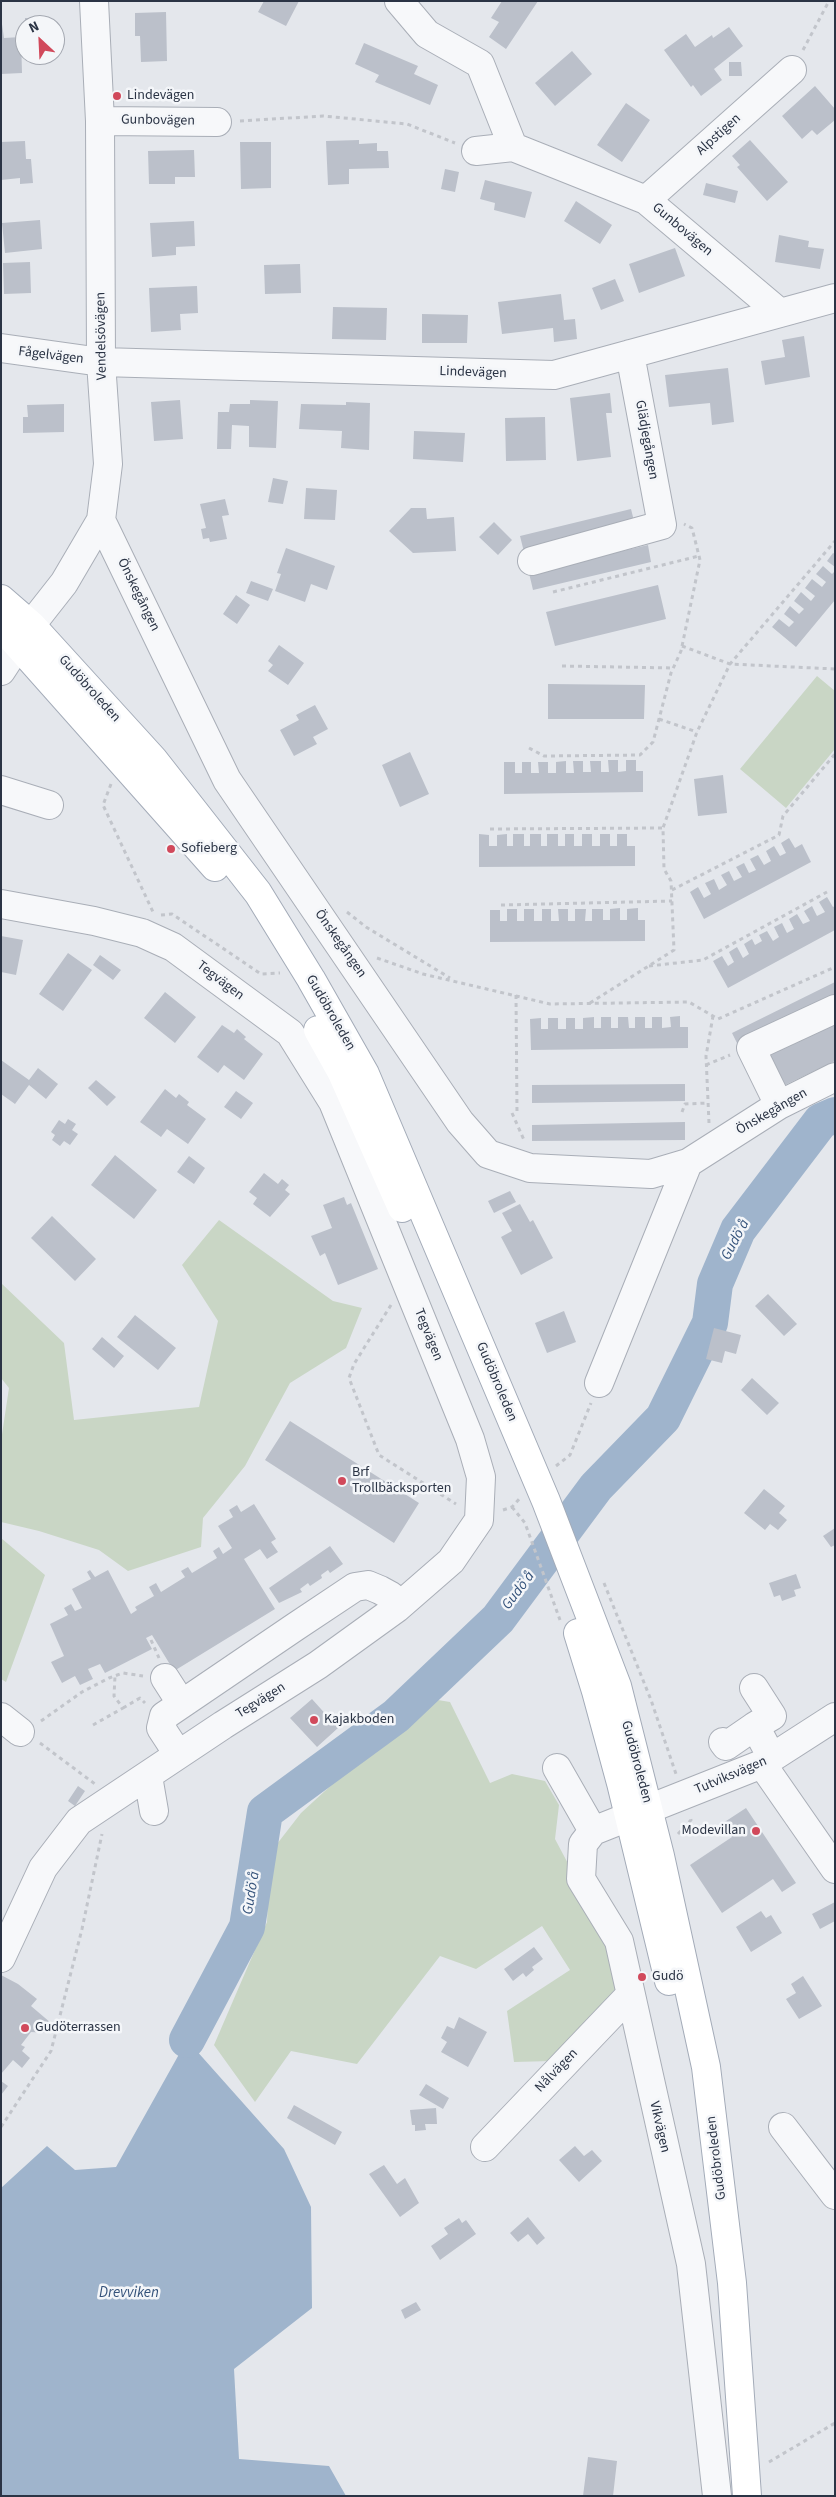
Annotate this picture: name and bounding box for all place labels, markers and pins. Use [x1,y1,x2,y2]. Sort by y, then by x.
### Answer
place label: Lindevägen [127,88,194,104]
marker: Lindevägen [111,90,123,102]
place label: Sofieberg [181,841,237,857]
marker: Sofieberg [165,843,177,855]
place label: Brf Trollbäcksporten [352,1465,451,1498]
marker: Brf Trollbäcksporten [336,1475,348,1487]
place label: Kajakboden [324,1712,394,1728]
marker: Kajakboden [308,1714,320,1726]
place label: Modevillan [682,1823,746,1839]
marker: Modevillan [750,1825,762,1837]
place label: Gudö [652,1969,684,1985]
marker: Gudö [636,1971,648,1983]
place label: Gudöterrassen [35,2020,121,2036]
marker: Gudöterrassen [19,2022,31,2034]

